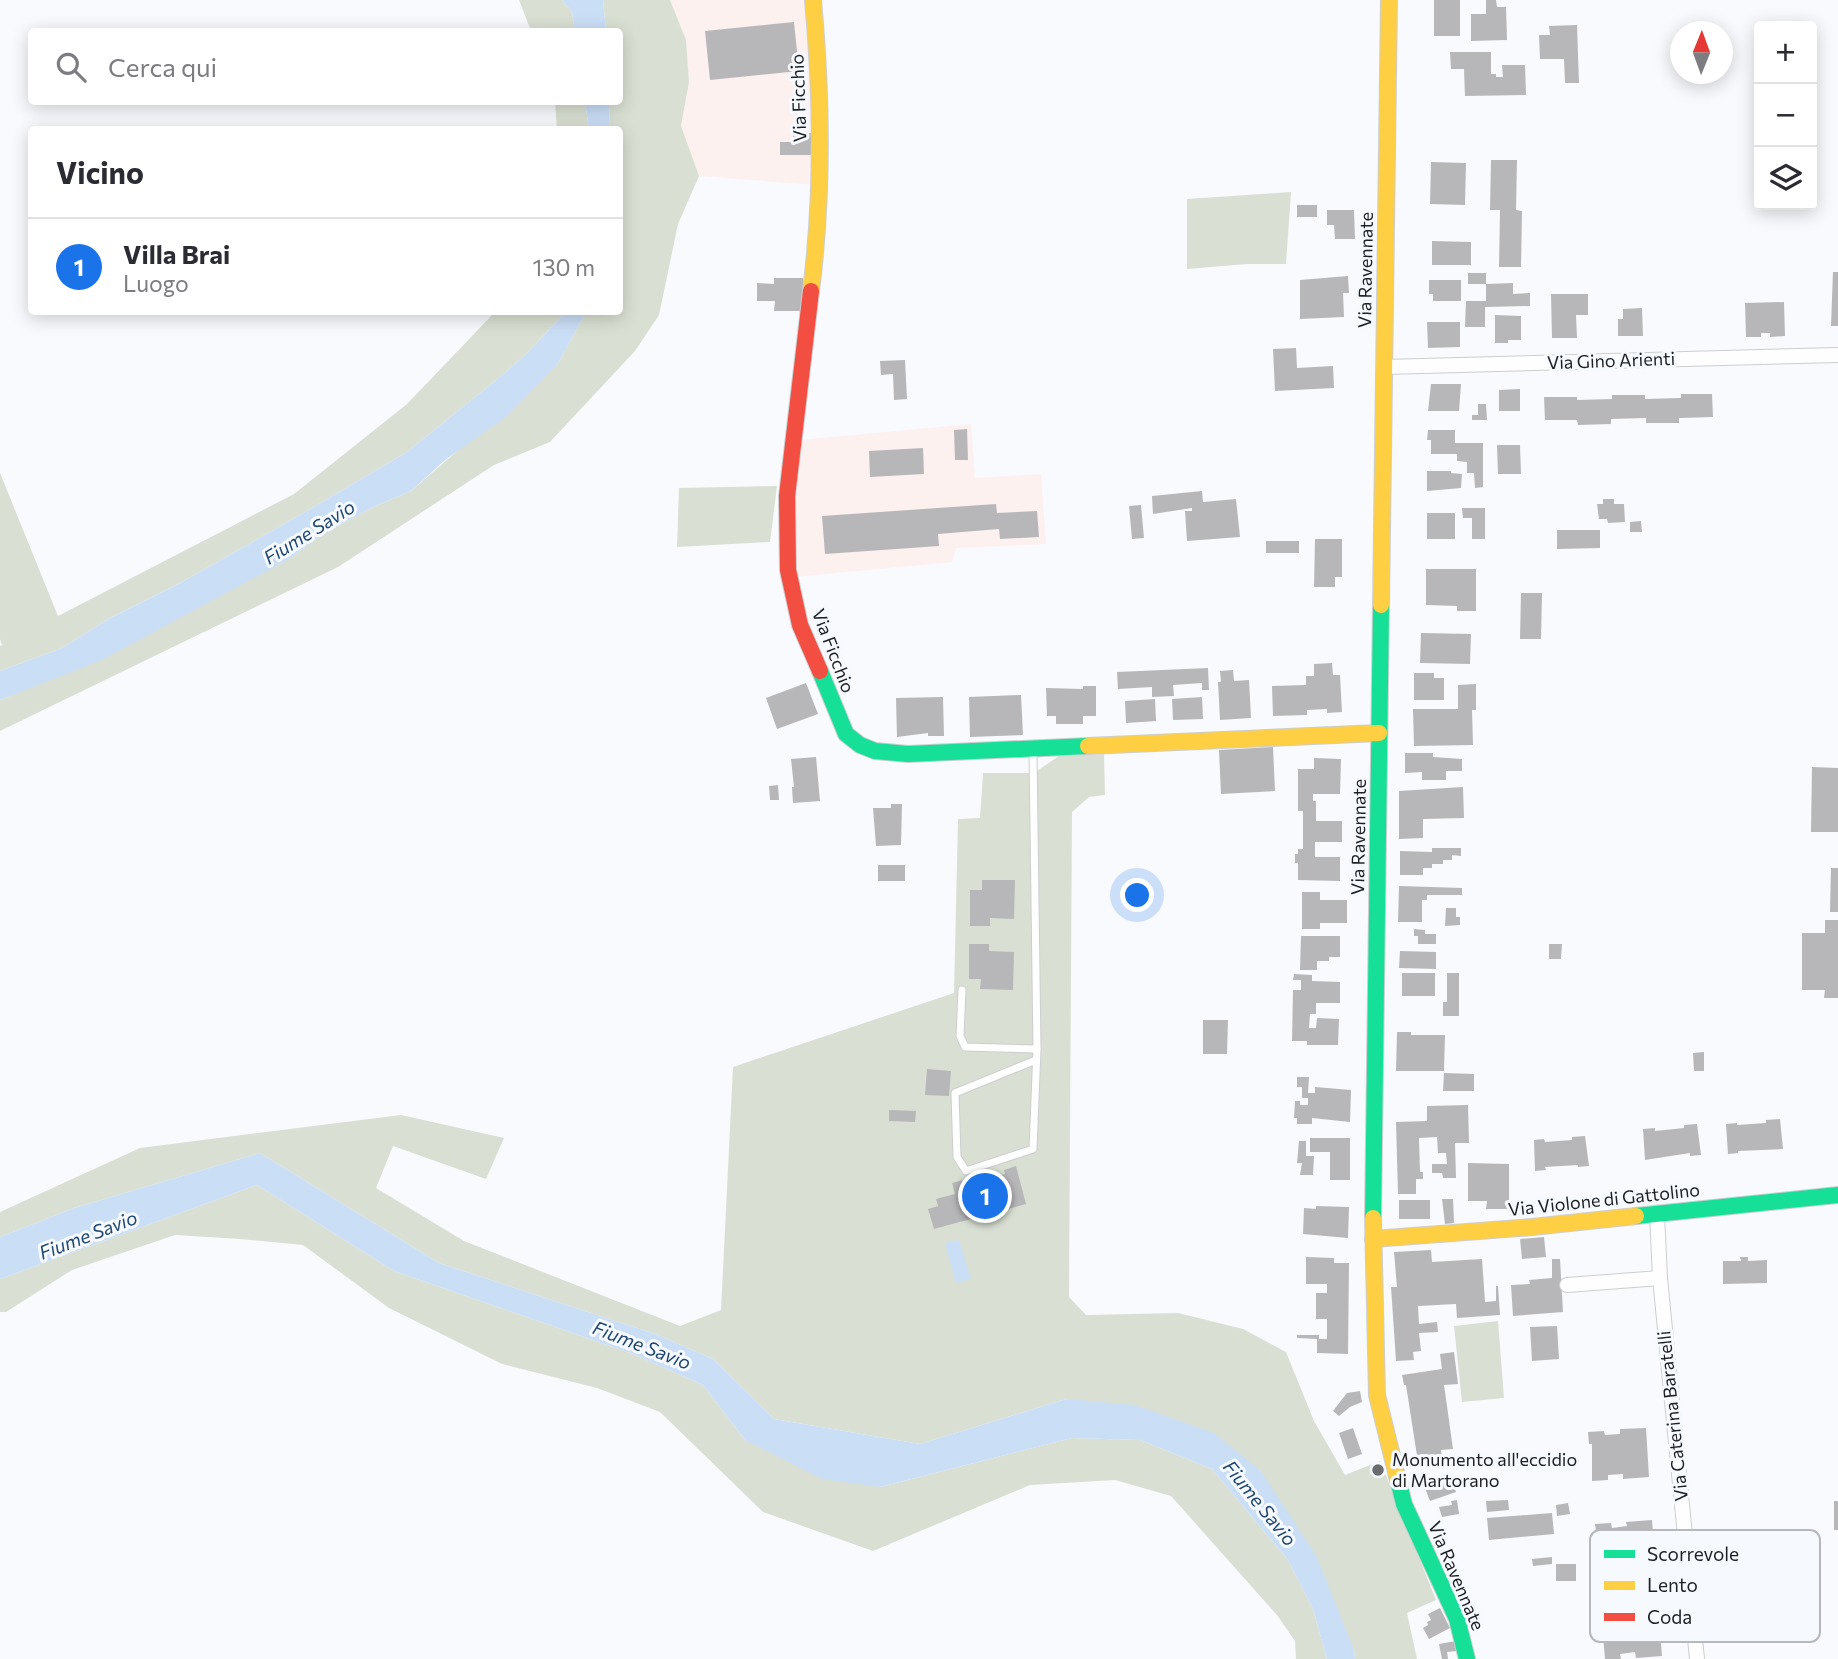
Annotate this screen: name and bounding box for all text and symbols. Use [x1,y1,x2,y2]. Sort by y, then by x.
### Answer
north arrow [1670,21,1733,84]
map controls [1754,21,1817,210]
button: + [1754,21,1817,84]
search box [28,28,623,105]
icon: search [52,48,90,86]
text: Cerca qui [108,51,217,82]
street label: Via Ficchio [785,54,811,143]
button: − [1754,84,1817,147]
button: layers [1754,147,1817,210]
text: Vicino [56,153,144,190]
street label: Via Ravennate [1353,212,1377,328]
text: Villa Brai [123,238,230,269]
text: 1 [74,253,84,281]
text: 130 m [533,253,595,281]
text: Luogo [123,269,189,297]
street label: Via Gino Arienti [1547,347,1675,373]
water label: Fiume Savio [259,494,359,569]
street label: Via Ficchio [808,605,860,696]
street label: Via Ravennate [1346,779,1370,895]
your location [1120,878,1154,912]
pin: 1 [962,1170,1008,1222]
street label: Via Violone di Gattolino [1507,1178,1701,1220]
water label: Fiume Savio [35,1205,140,1264]
water label: Fiume Savio [590,1315,695,1374]
street label: Via Caterina Baratelli [1652,1330,1692,1502]
place label: Monumento all'eccidio di Martorano [1392,1448,1577,1491]
water label: Fiume Savio [1219,1455,1302,1550]
marker: Monumento all'eccidio di Martorano [1370,1462,1386,1478]
street label: Via Ravennate [1424,1518,1490,1633]
legend [1590,1530,1820,1642]
text: Scorrevole [1647,1542,1739,1565]
text: Lento [1647,1573,1698,1596]
text: Coda [1647,1605,1692,1628]

